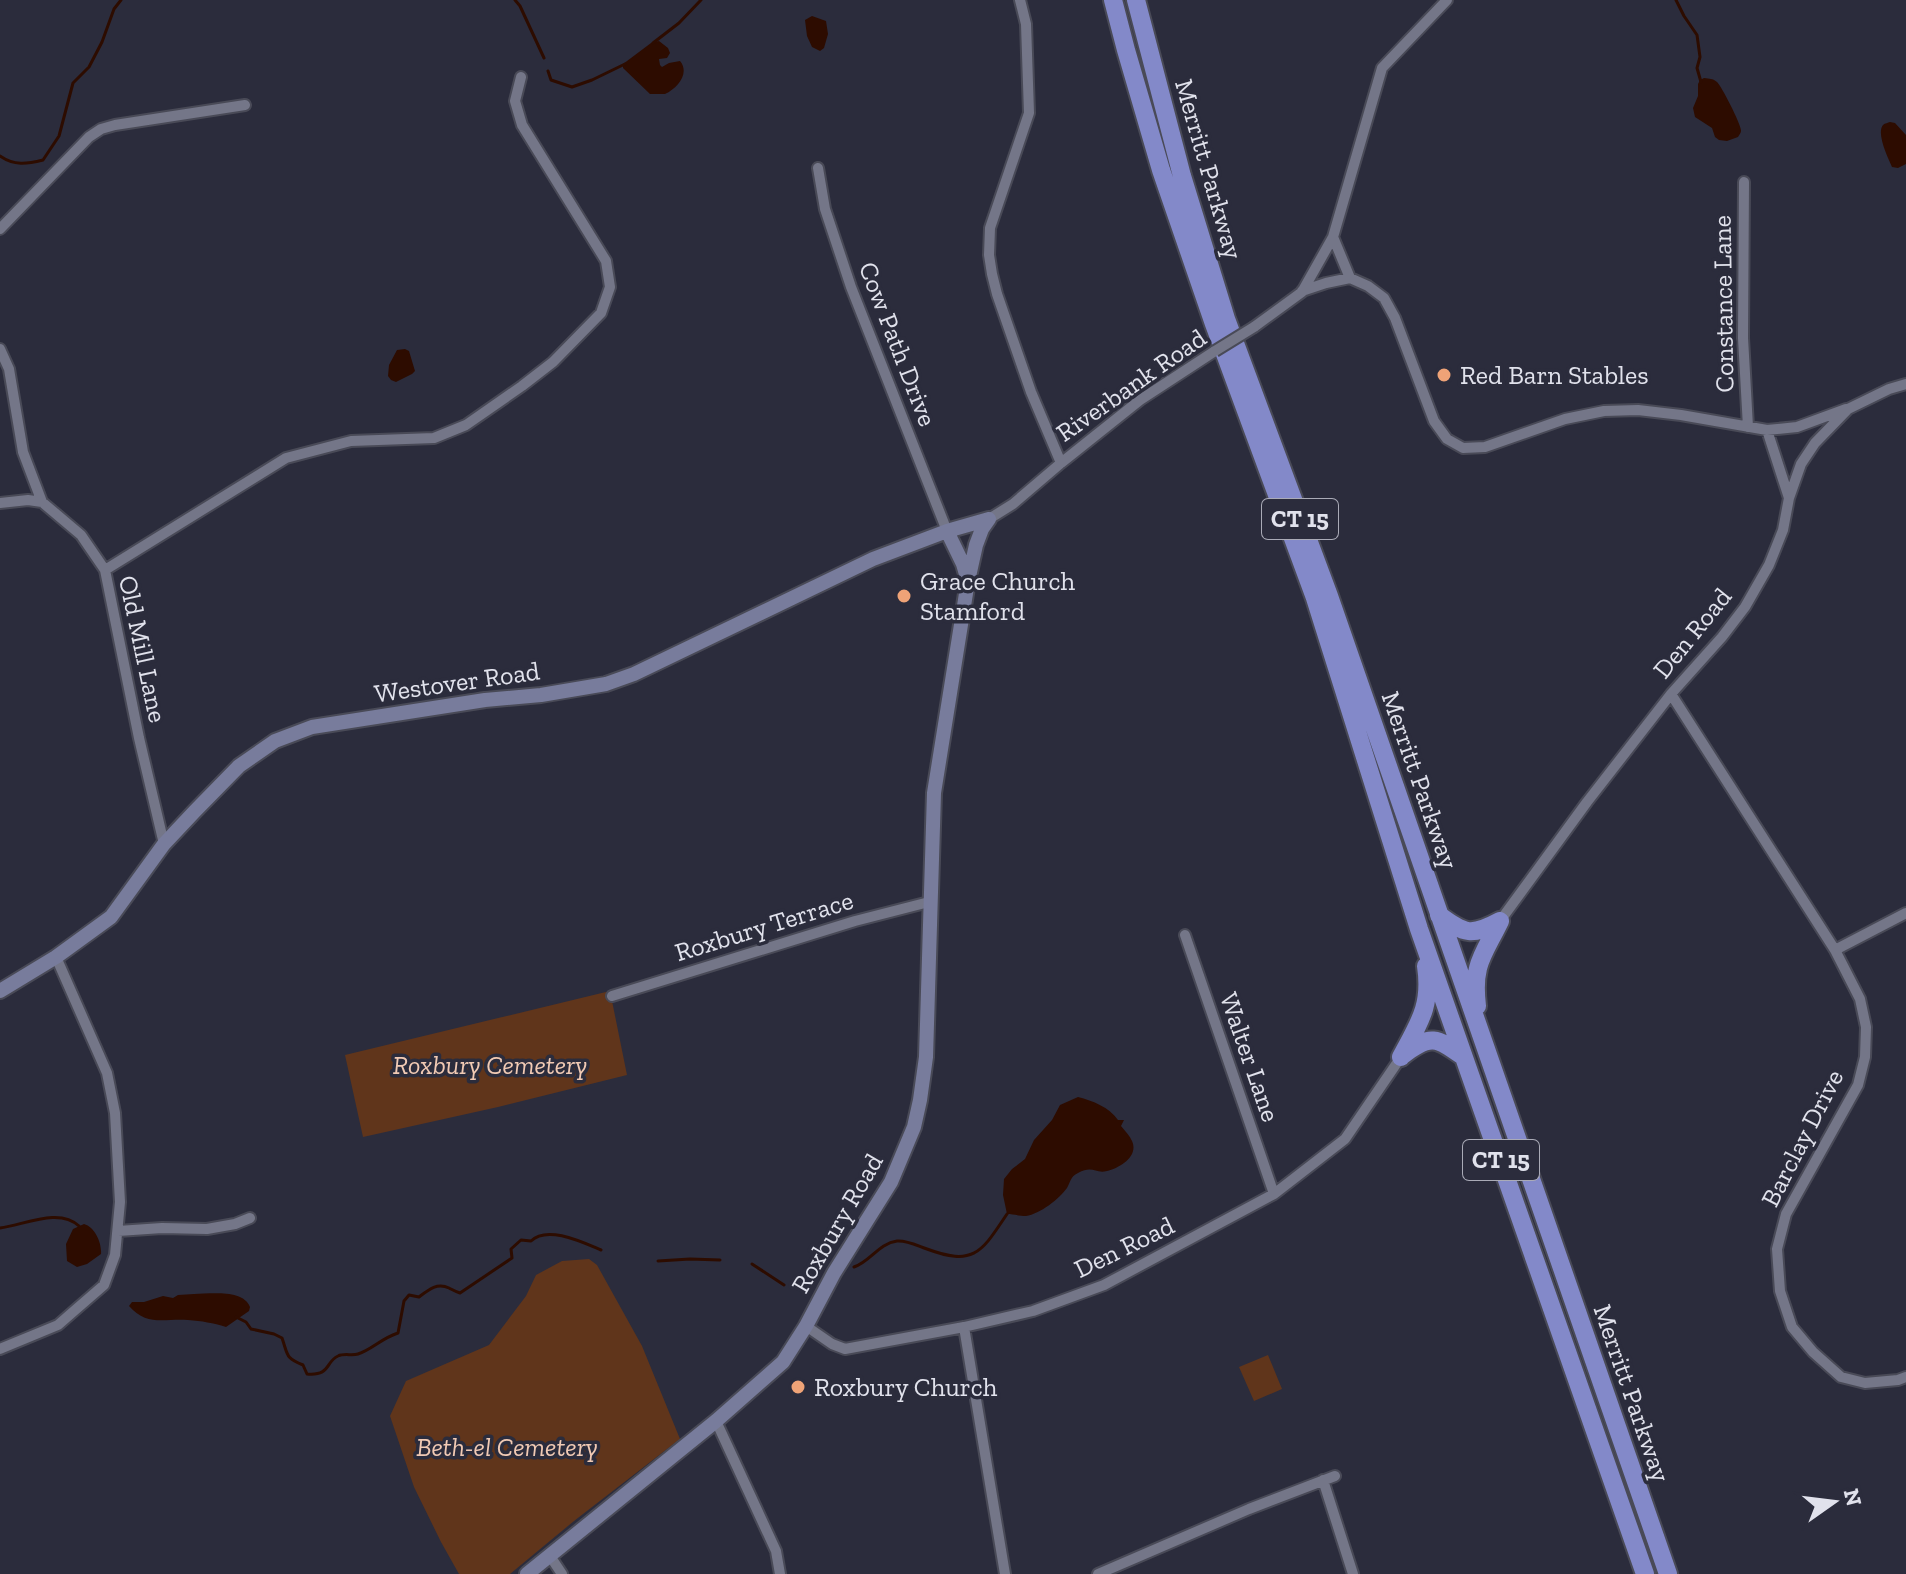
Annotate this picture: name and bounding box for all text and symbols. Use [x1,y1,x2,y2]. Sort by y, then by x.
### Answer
street label: Merritt Parkway [1168,75,1250,263]
street label: Constance Lane [1705,215,1741,393]
street label: Cow Path Drive [852,257,944,431]
street label: Riverbank Road [1050,322,1212,448]
place label: Red Barn Stables [1460,359,1649,391]
marker: Red Barn Stables [1435,366,1453,384]
road number: CT 15 [1262,499,1338,539]
place label: Grace Church Stamford [920,565,1075,627]
street label: Old Mill Lane [112,573,174,725]
street label: Den Road [1646,581,1738,685]
marker: Grace Church Stamford [895,587,913,605]
street label: Westover Road [372,655,542,709]
street label: Merritt Parkway [1375,687,1466,874]
street label: Roxbury Terrace [671,884,857,968]
street label: Walter Lane [1213,988,1287,1126]
park label: Roxbury Cemetery [393,1049,587,1081]
street label: Barclay Drive [1754,1064,1850,1212]
road number: CT 15 [1463,1140,1539,1180]
street label: Roxbury Road [784,1148,890,1298]
street label: Den Road [1069,1209,1179,1285]
street label: Merritt Parkway [1587,1300,1678,1487]
place label: Roxbury Church [814,1371,998,1403]
marker: Roxbury Church [789,1378,807,1396]
park label: Beth-el Cemetery [416,1431,598,1463]
north arrow [1794,1462,1874,1542]
text: N [1838,1486,1868,1509]

